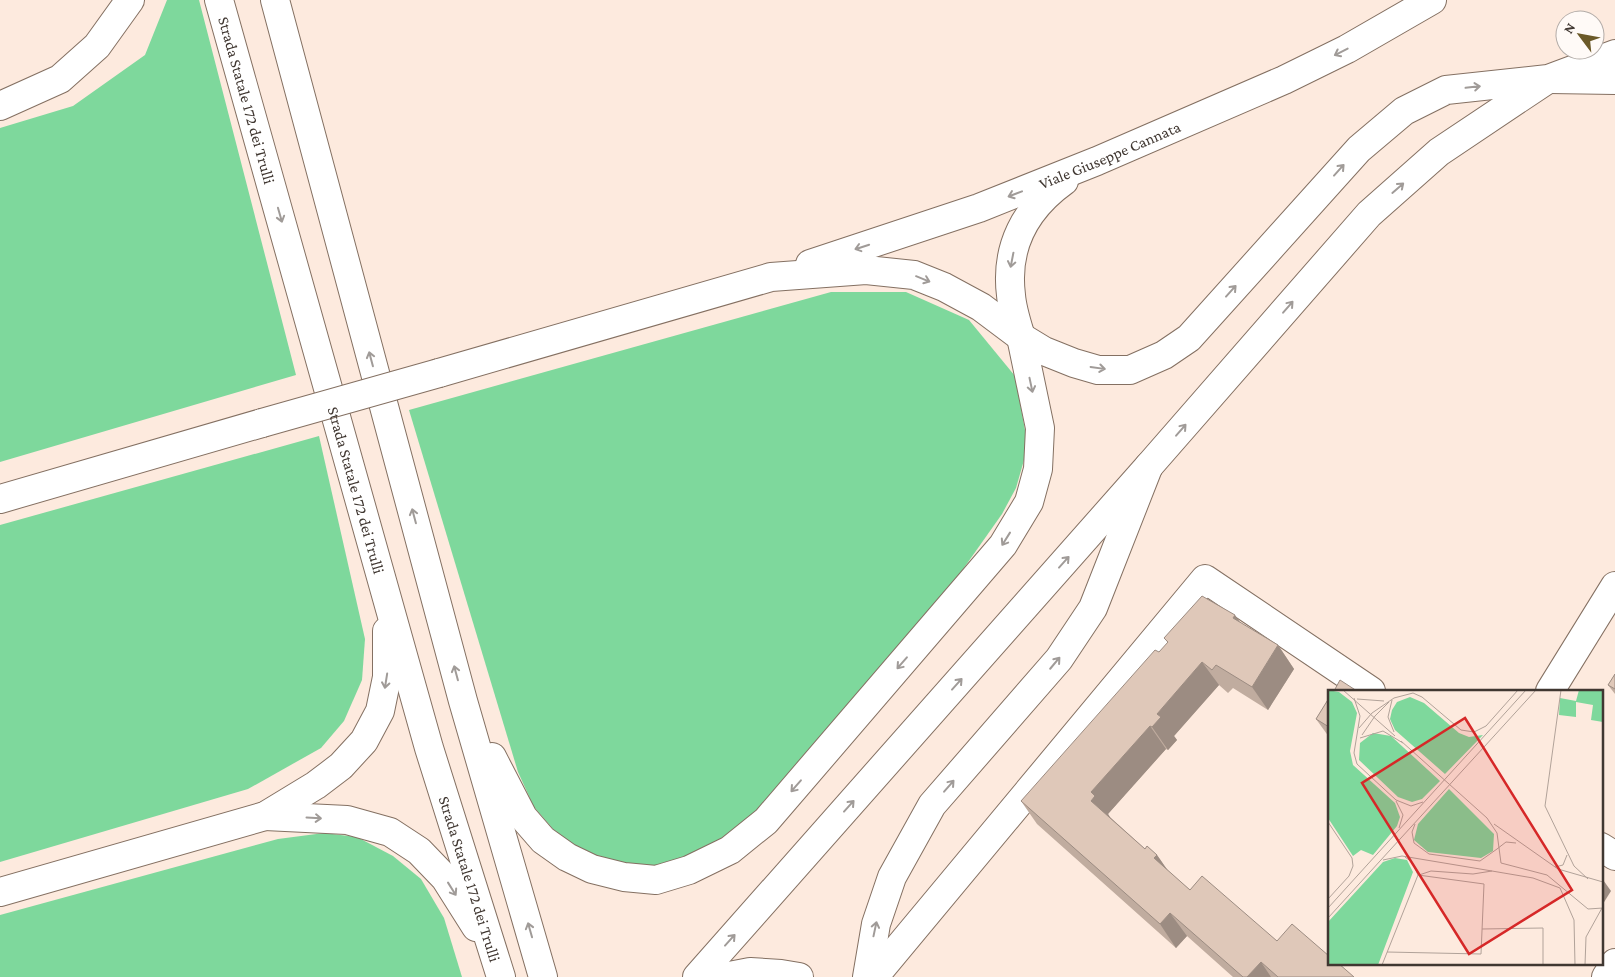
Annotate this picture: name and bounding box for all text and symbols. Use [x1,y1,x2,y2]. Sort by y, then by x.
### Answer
north arrow [1555,10,1605,60]
street label: Strada Statale 172 dei Trulli [215,15,278,186]
text: N [1560,19,1579,36]
one-way arrow [1333,47,1348,57]
one-way arrow [1465,82,1481,92]
street label: Viale Giuseppe Cannata [1037,118,1183,192]
one-way arrow [1333,164,1345,177]
one-way arrow [1391,183,1404,194]
one-way arrow [1008,189,1023,199]
one-way arrow [275,207,285,223]
one-way arrow [854,242,870,252]
one-way arrow [1007,252,1016,268]
one-way arrow [915,275,931,284]
one-way arrow [1225,285,1237,298]
one-way arrow [1282,301,1293,314]
one-way arrow [366,352,376,368]
one-way arrow [1089,364,1105,374]
one-way arrow [1027,377,1036,393]
street label: Strada Statale 172 dei Trulli [325,405,388,576]
one-way arrow [1175,423,1187,436]
one-way arrow [408,509,418,525]
one-way arrow [1001,532,1012,546]
one-way arrow [1059,556,1070,569]
one-way arrow [896,657,908,670]
one-way arrow [1050,657,1061,670]
one-way arrow [450,666,460,682]
one-way arrow [380,673,390,689]
one-way arrow [951,678,962,691]
inset map [1328,690,1602,964]
one-way arrow [790,779,801,792]
one-way arrow [943,779,954,792]
street label: Strada Statale 172 dei Trulli [436,794,504,964]
one-way arrow [843,799,855,812]
one-way arrow [306,814,322,823]
one-way arrow [447,881,457,895]
one-way arrow [871,922,880,938]
one-way arrow [524,923,534,939]
one-way arrow [724,934,735,947]

